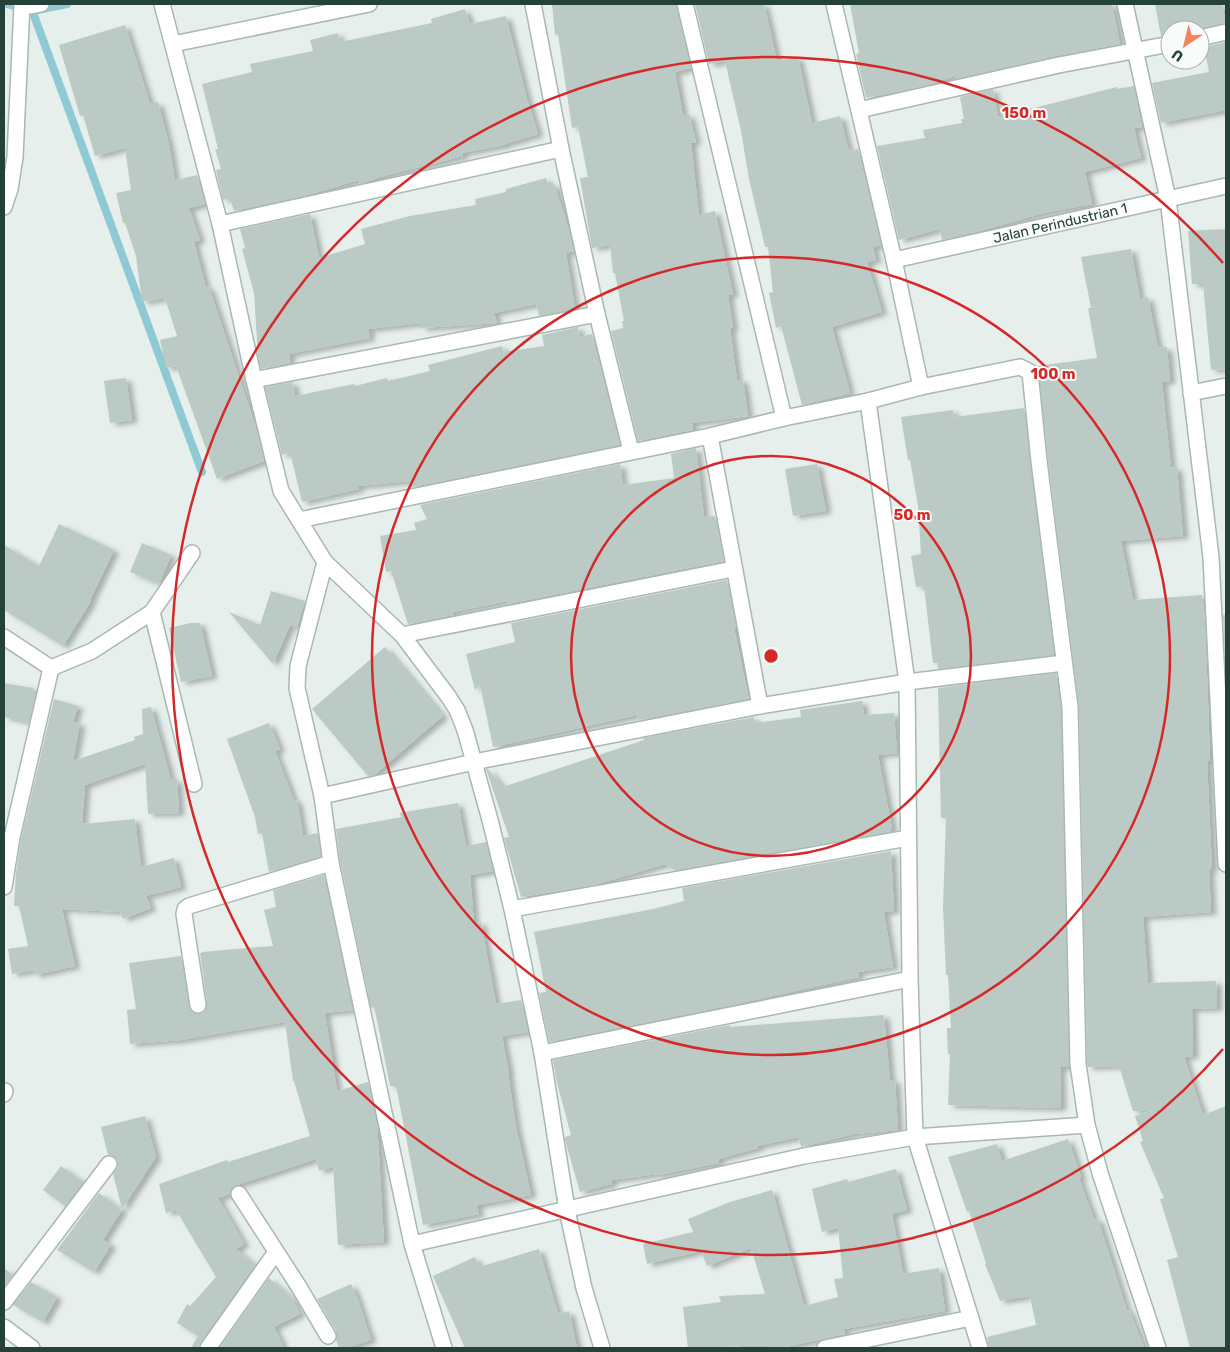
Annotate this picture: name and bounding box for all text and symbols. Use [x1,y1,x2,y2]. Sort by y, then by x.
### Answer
north arrow [1160,20,1210,70]
text: U [1169,45,1187,65]
text: 150 m [1002,104,1046,122]
street label: Jalan Perindustrian 1 [991,200,1129,247]
text: 100 m [1031,365,1075,383]
text: 50 m [894,506,930,524]
centre of rings [762,647,780,665]

